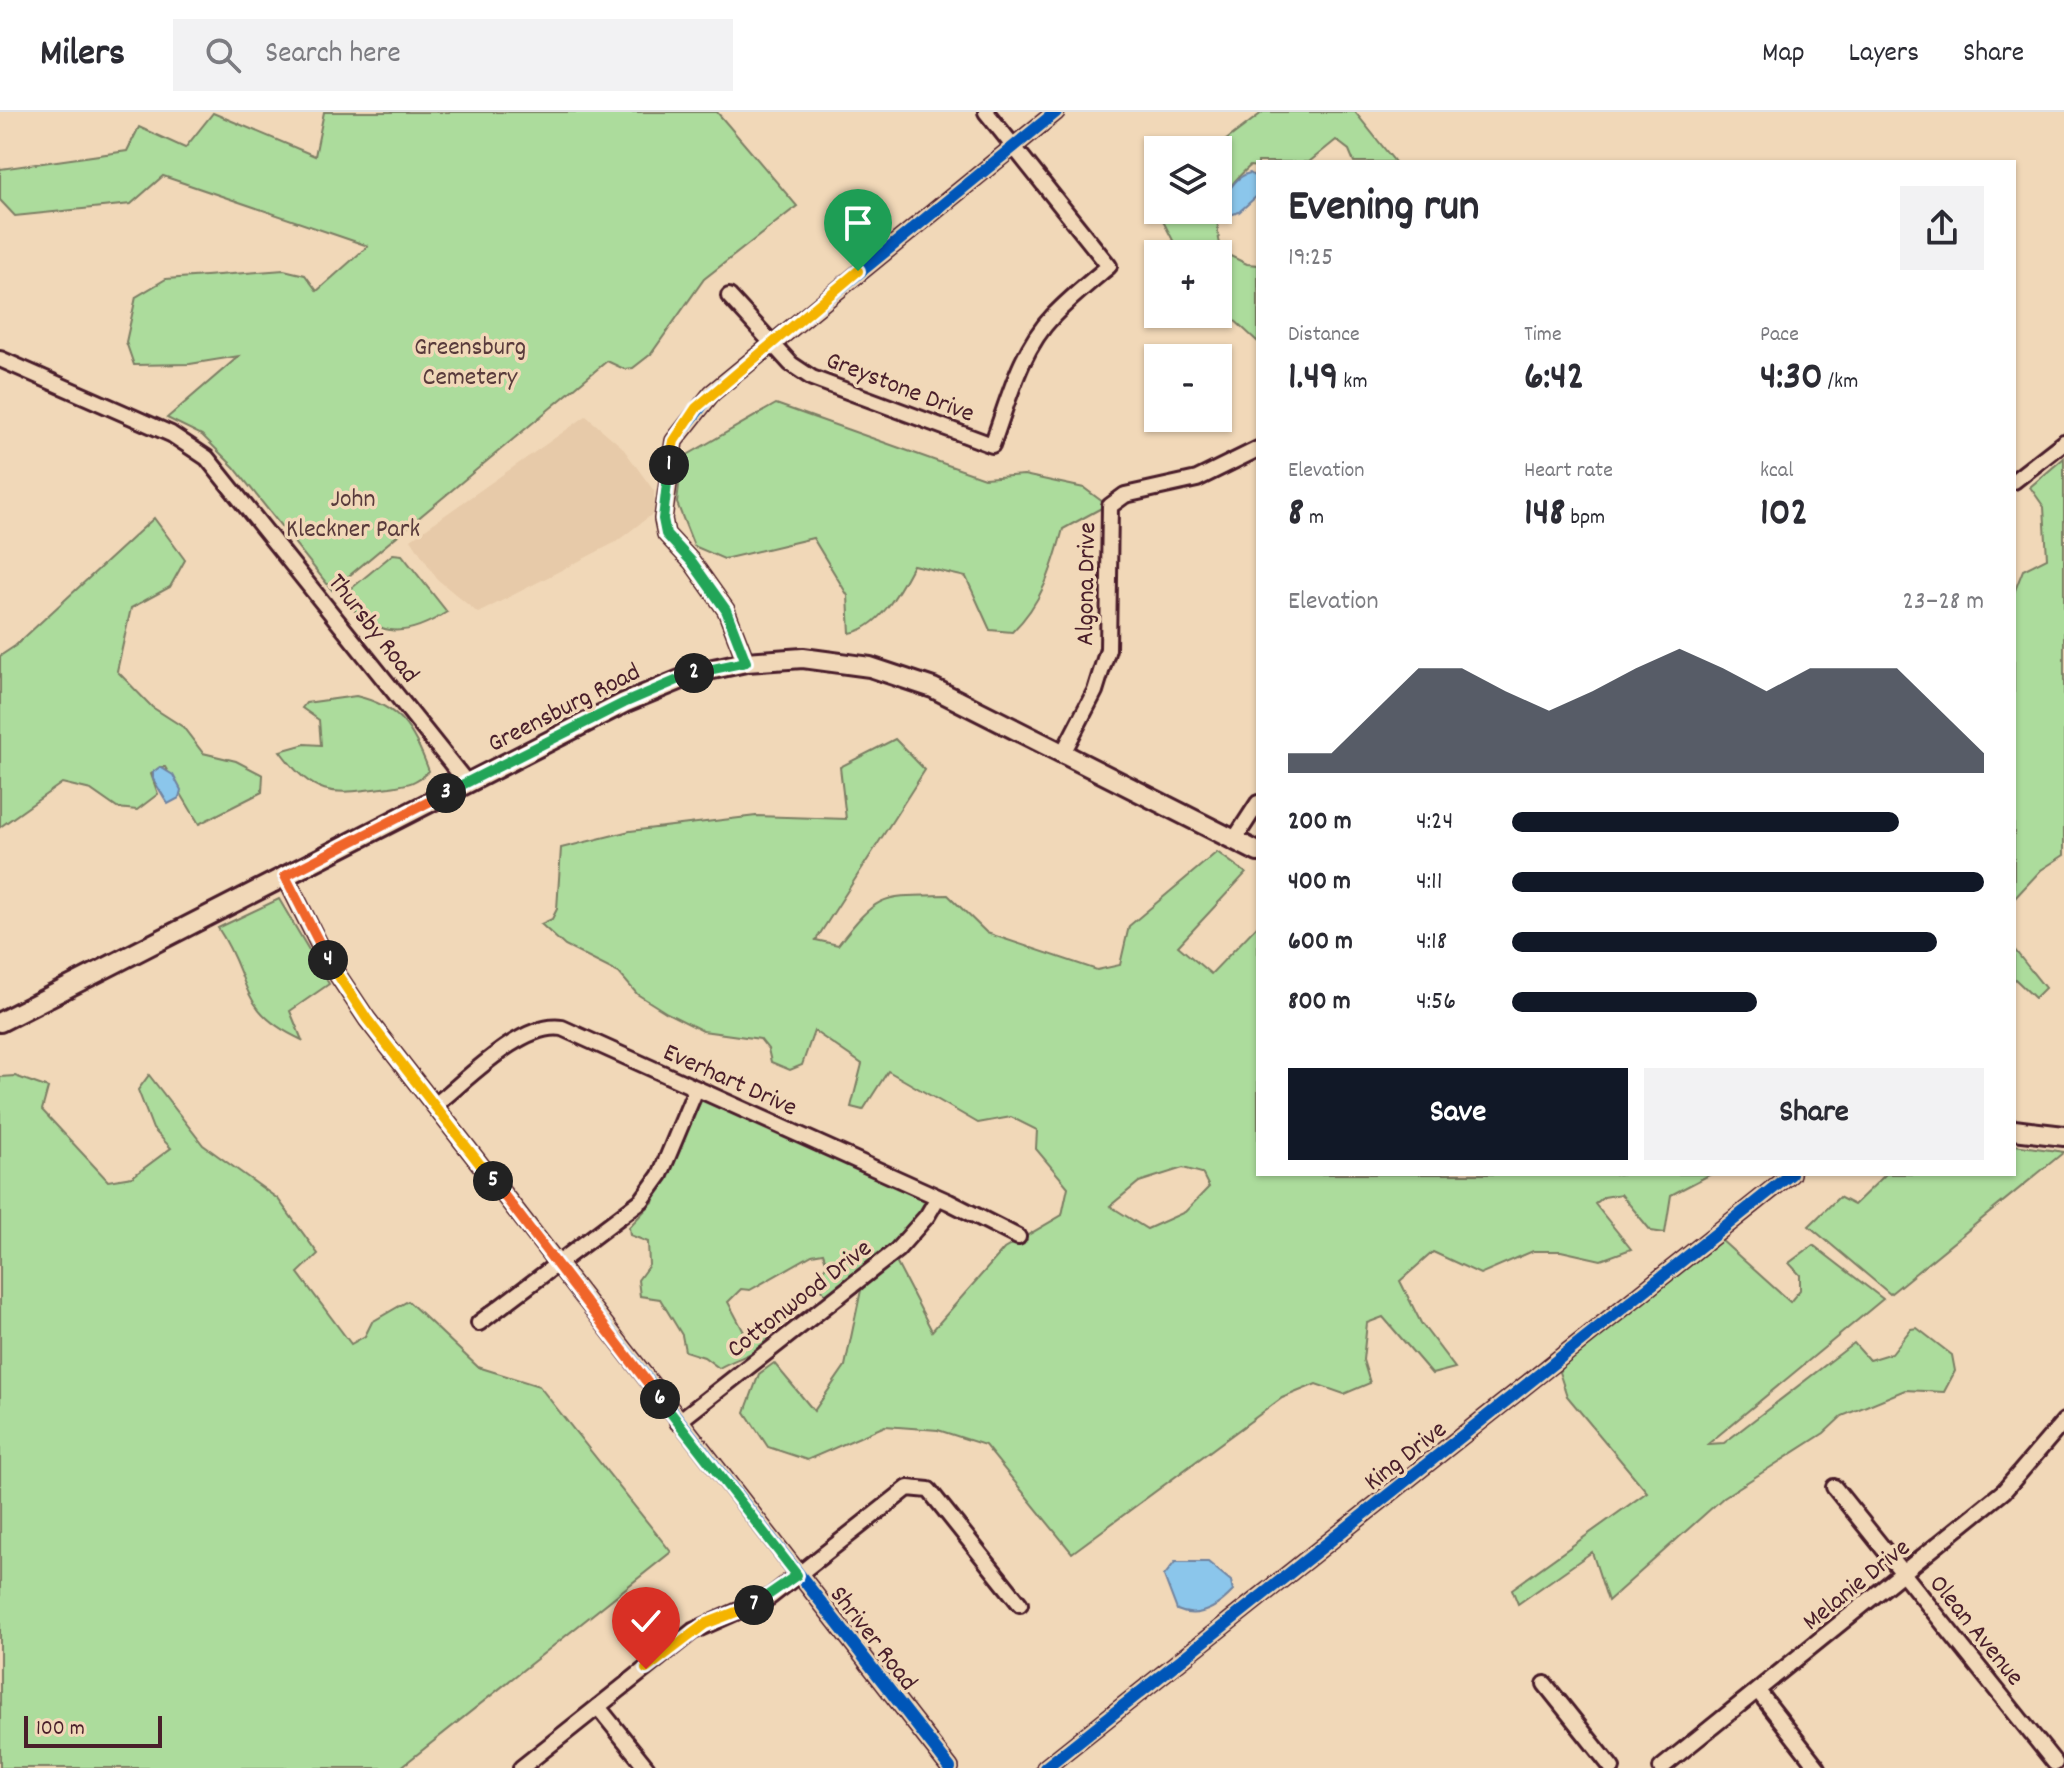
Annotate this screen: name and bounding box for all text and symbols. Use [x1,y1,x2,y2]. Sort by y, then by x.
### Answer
search box [173,19,733,91]
text: Milers [40,28,125,83]
icon: search [201,33,245,77]
text: Search here [265,34,401,77]
text: Map [1762,35,1805,75]
text: Layers [1849,35,1919,75]
text: Share [1963,35,2024,75]
map controls [1144,136,1232,432]
button: layers [1144,136,1232,224]
text: Evening run [1288,178,1479,241]
button: share [1900,186,1984,270]
pin [824,189,892,271]
icon: arrive [836,201,880,245]
button: + [1144,240,1232,328]
text: 19:25 [1288,240,1333,277]
text: Distance [1288,320,1360,351]
text: Time [1524,320,1562,351]
text: Pace [1760,320,1799,351]
park label: Greensburg Cemetery [414,330,526,397]
street label: Greystone Drive [820,343,979,434]
button: − [1144,344,1232,432]
text: 1.49 [1288,351,1338,408]
text: 6:42 [1524,351,1584,408]
text: 4:30 [1760,351,1823,408]
text: km [1338,367,1368,398]
text: /km [1823,367,1858,398]
pin: 1 [649,445,689,485]
text: 1 [667,449,671,480]
text: Elevation [1288,456,1365,487]
text: Heart rate [1524,456,1613,487]
text: kcal [1760,456,1793,487]
park label: John Kleckner Park [286,482,420,549]
text: 8 [1288,487,1304,544]
text: 148 [1524,487,1565,544]
text: 102 [1760,487,1808,544]
text: m [1304,503,1324,534]
text: bpm [1565,503,1605,534]
street label: Algona Drive [1068,522,1107,646]
street label: Thursby Road [318,566,427,692]
text: Elevation [1288,584,1378,621]
text: 23–28 m [1903,584,1984,621]
pin: 2 [674,653,714,693]
street label: Greensburg Road [482,655,647,763]
text: 2 [689,657,699,688]
pin: 3 [426,773,466,813]
text: 3 [441,777,451,808]
text: 200 m [1288,804,1352,841]
text: 4:24 [1416,804,1453,841]
text: 400 m [1288,864,1351,901]
text: 4:11 [1416,864,1443,901]
text: 600 m [1288,924,1353,961]
text: 4:18 [1416,924,1447,961]
pin: 4 [308,940,348,980]
text: 4 [323,944,333,975]
text: 800 m [1288,984,1351,1021]
text: 4:56 [1416,984,1456,1021]
street label: Everhart Drive [657,1035,802,1127]
button: Save [1288,1068,1628,1160]
button: Share [1644,1068,1984,1160]
pin: 5 [473,1161,513,1201]
text: 5 [488,1165,498,1196]
street label: Cottonwood Drive [720,1231,881,1368]
pin: 6 [640,1379,680,1419]
text: 6 [655,1383,665,1414]
street label: King Drive [1357,1413,1455,1501]
street label: Melanie Drive [1795,1531,1919,1641]
street label: Olean Avenue [1919,1568,2032,1695]
street label: Shriver Road [819,1579,925,1700]
pin: 7 [734,1585,774,1625]
pin [612,1587,680,1669]
text: 7 [750,1589,758,1620]
icon: check [624,1599,668,1643]
scale bar [24,1712,162,1748]
text: 100 m [36,1714,85,1745]

